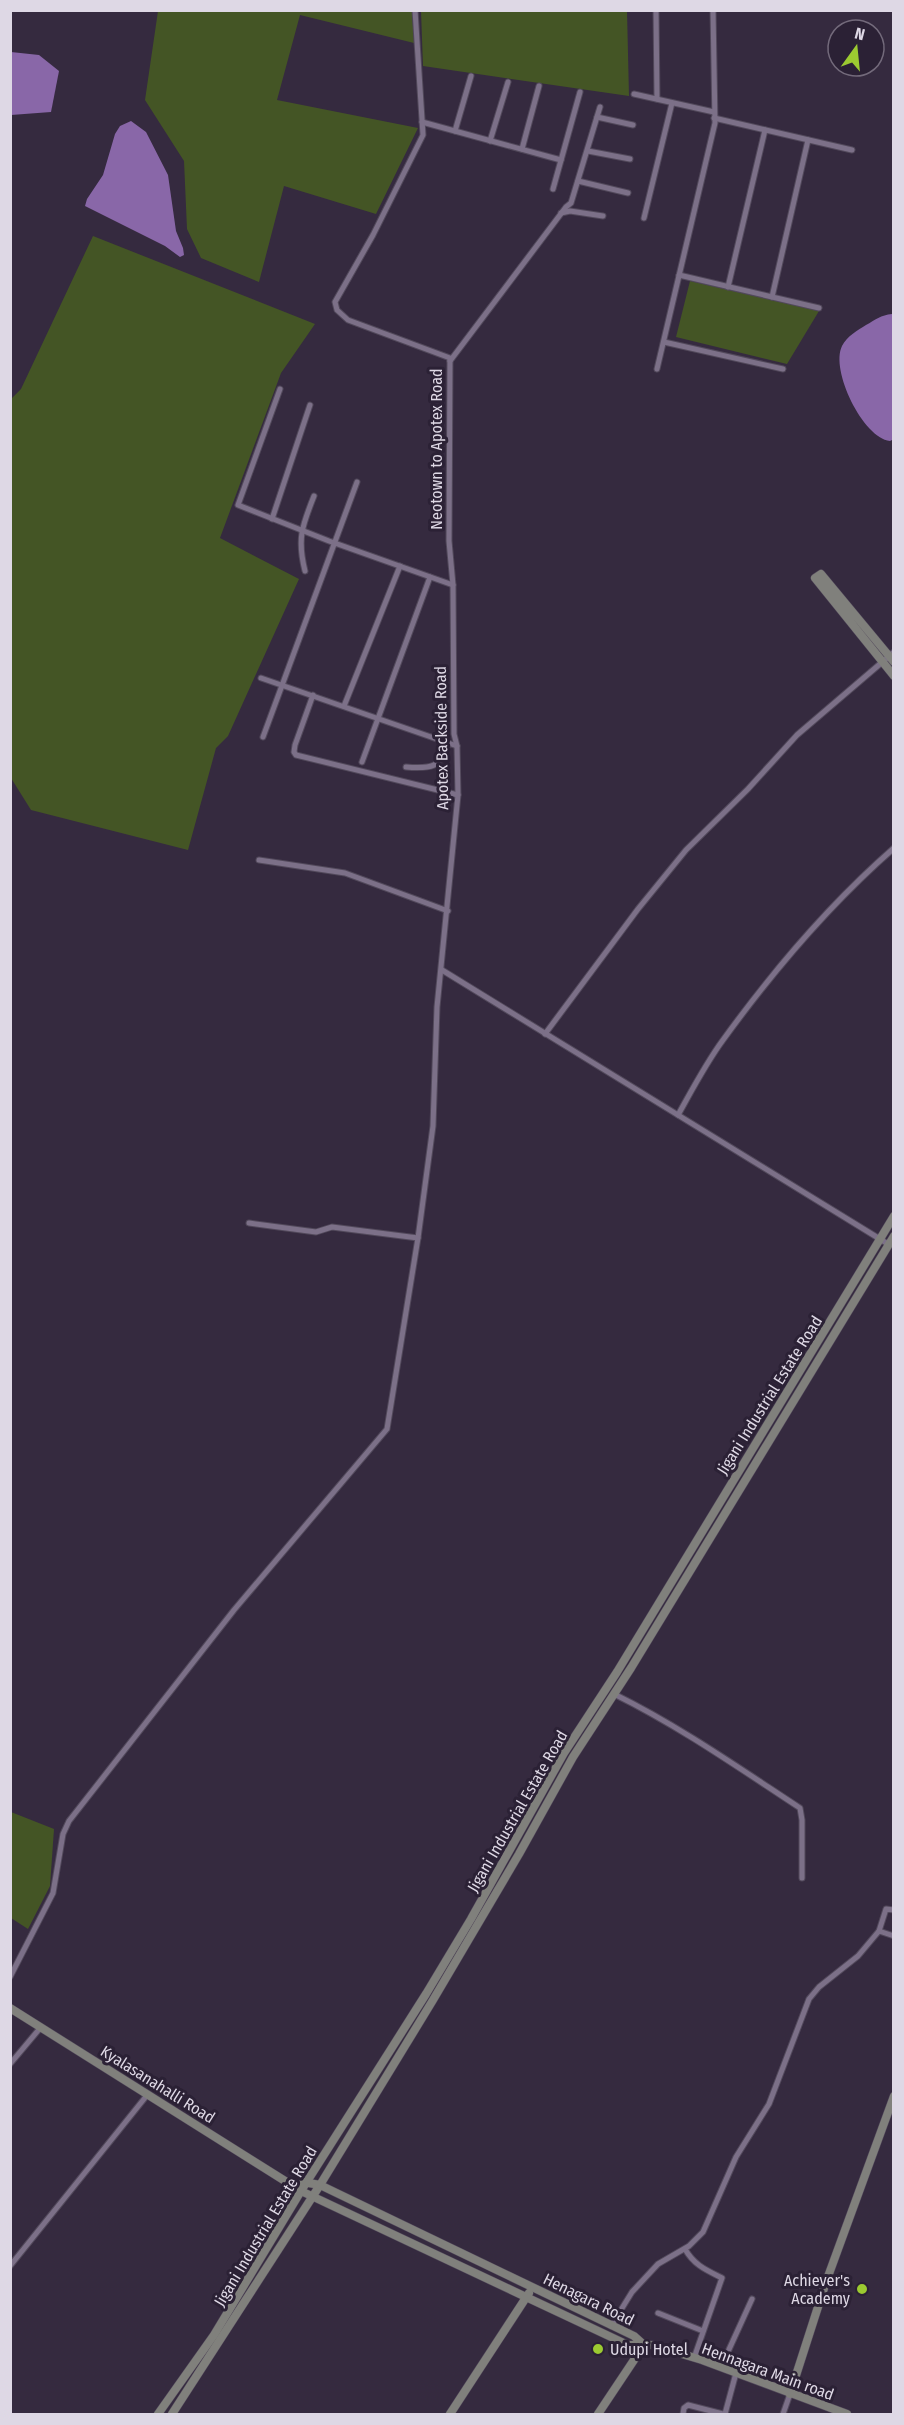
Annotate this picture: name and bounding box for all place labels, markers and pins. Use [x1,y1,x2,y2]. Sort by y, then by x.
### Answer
place label: Achiever's Academy [784,2271,851,2308]
marker: Achiever's Academy [855,2282,869,2296]
place label: Udupi Hotel [610,2340,688,2359]
marker: Udupi Hotel [591,2342,605,2356]

